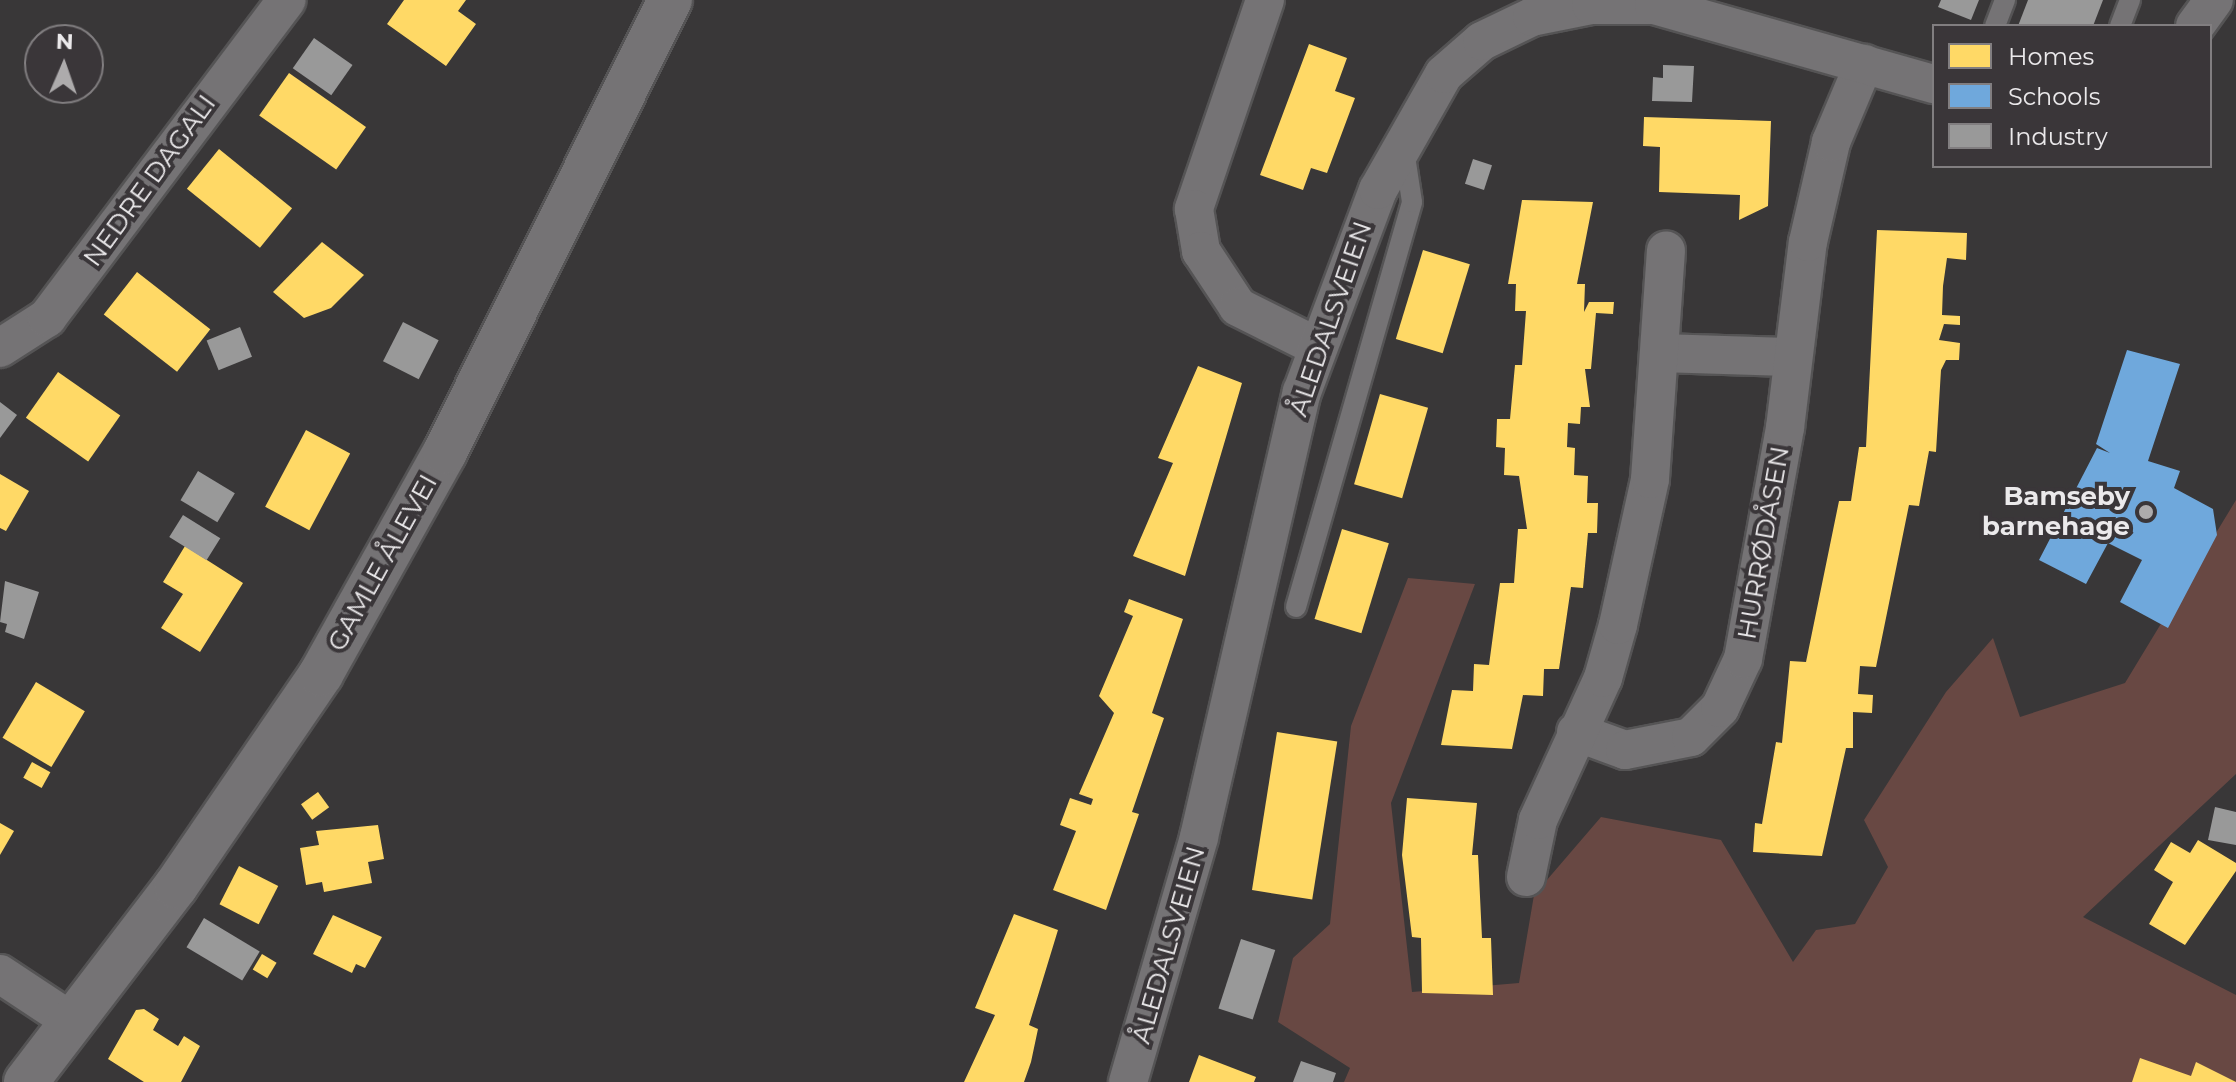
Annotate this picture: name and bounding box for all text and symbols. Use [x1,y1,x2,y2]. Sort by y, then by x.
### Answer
north arrow [24,24,104,104]
legend [1932,24,2212,168]
text: N [55,28,74,55]
text: Homes [2008,42,2094,71]
text: Schools [2008,82,2101,111]
street label: NEDRE DAGALI [77,89,223,273]
text: Industry [2008,122,2108,151]
street label: ÅLEDALSVEIEN [1283,218,1379,420]
street label: HURRØDÅSEN [1732,444,1796,642]
street label: GAMLE ÅLEVEI [322,469,444,657]
place label: Bamseby barnehage [1982,481,2130,542]
marker: Bamseby barnehage [2137,503,2155,521]
street label: ÅLEDALSVEIEN [1126,843,1212,1047]

